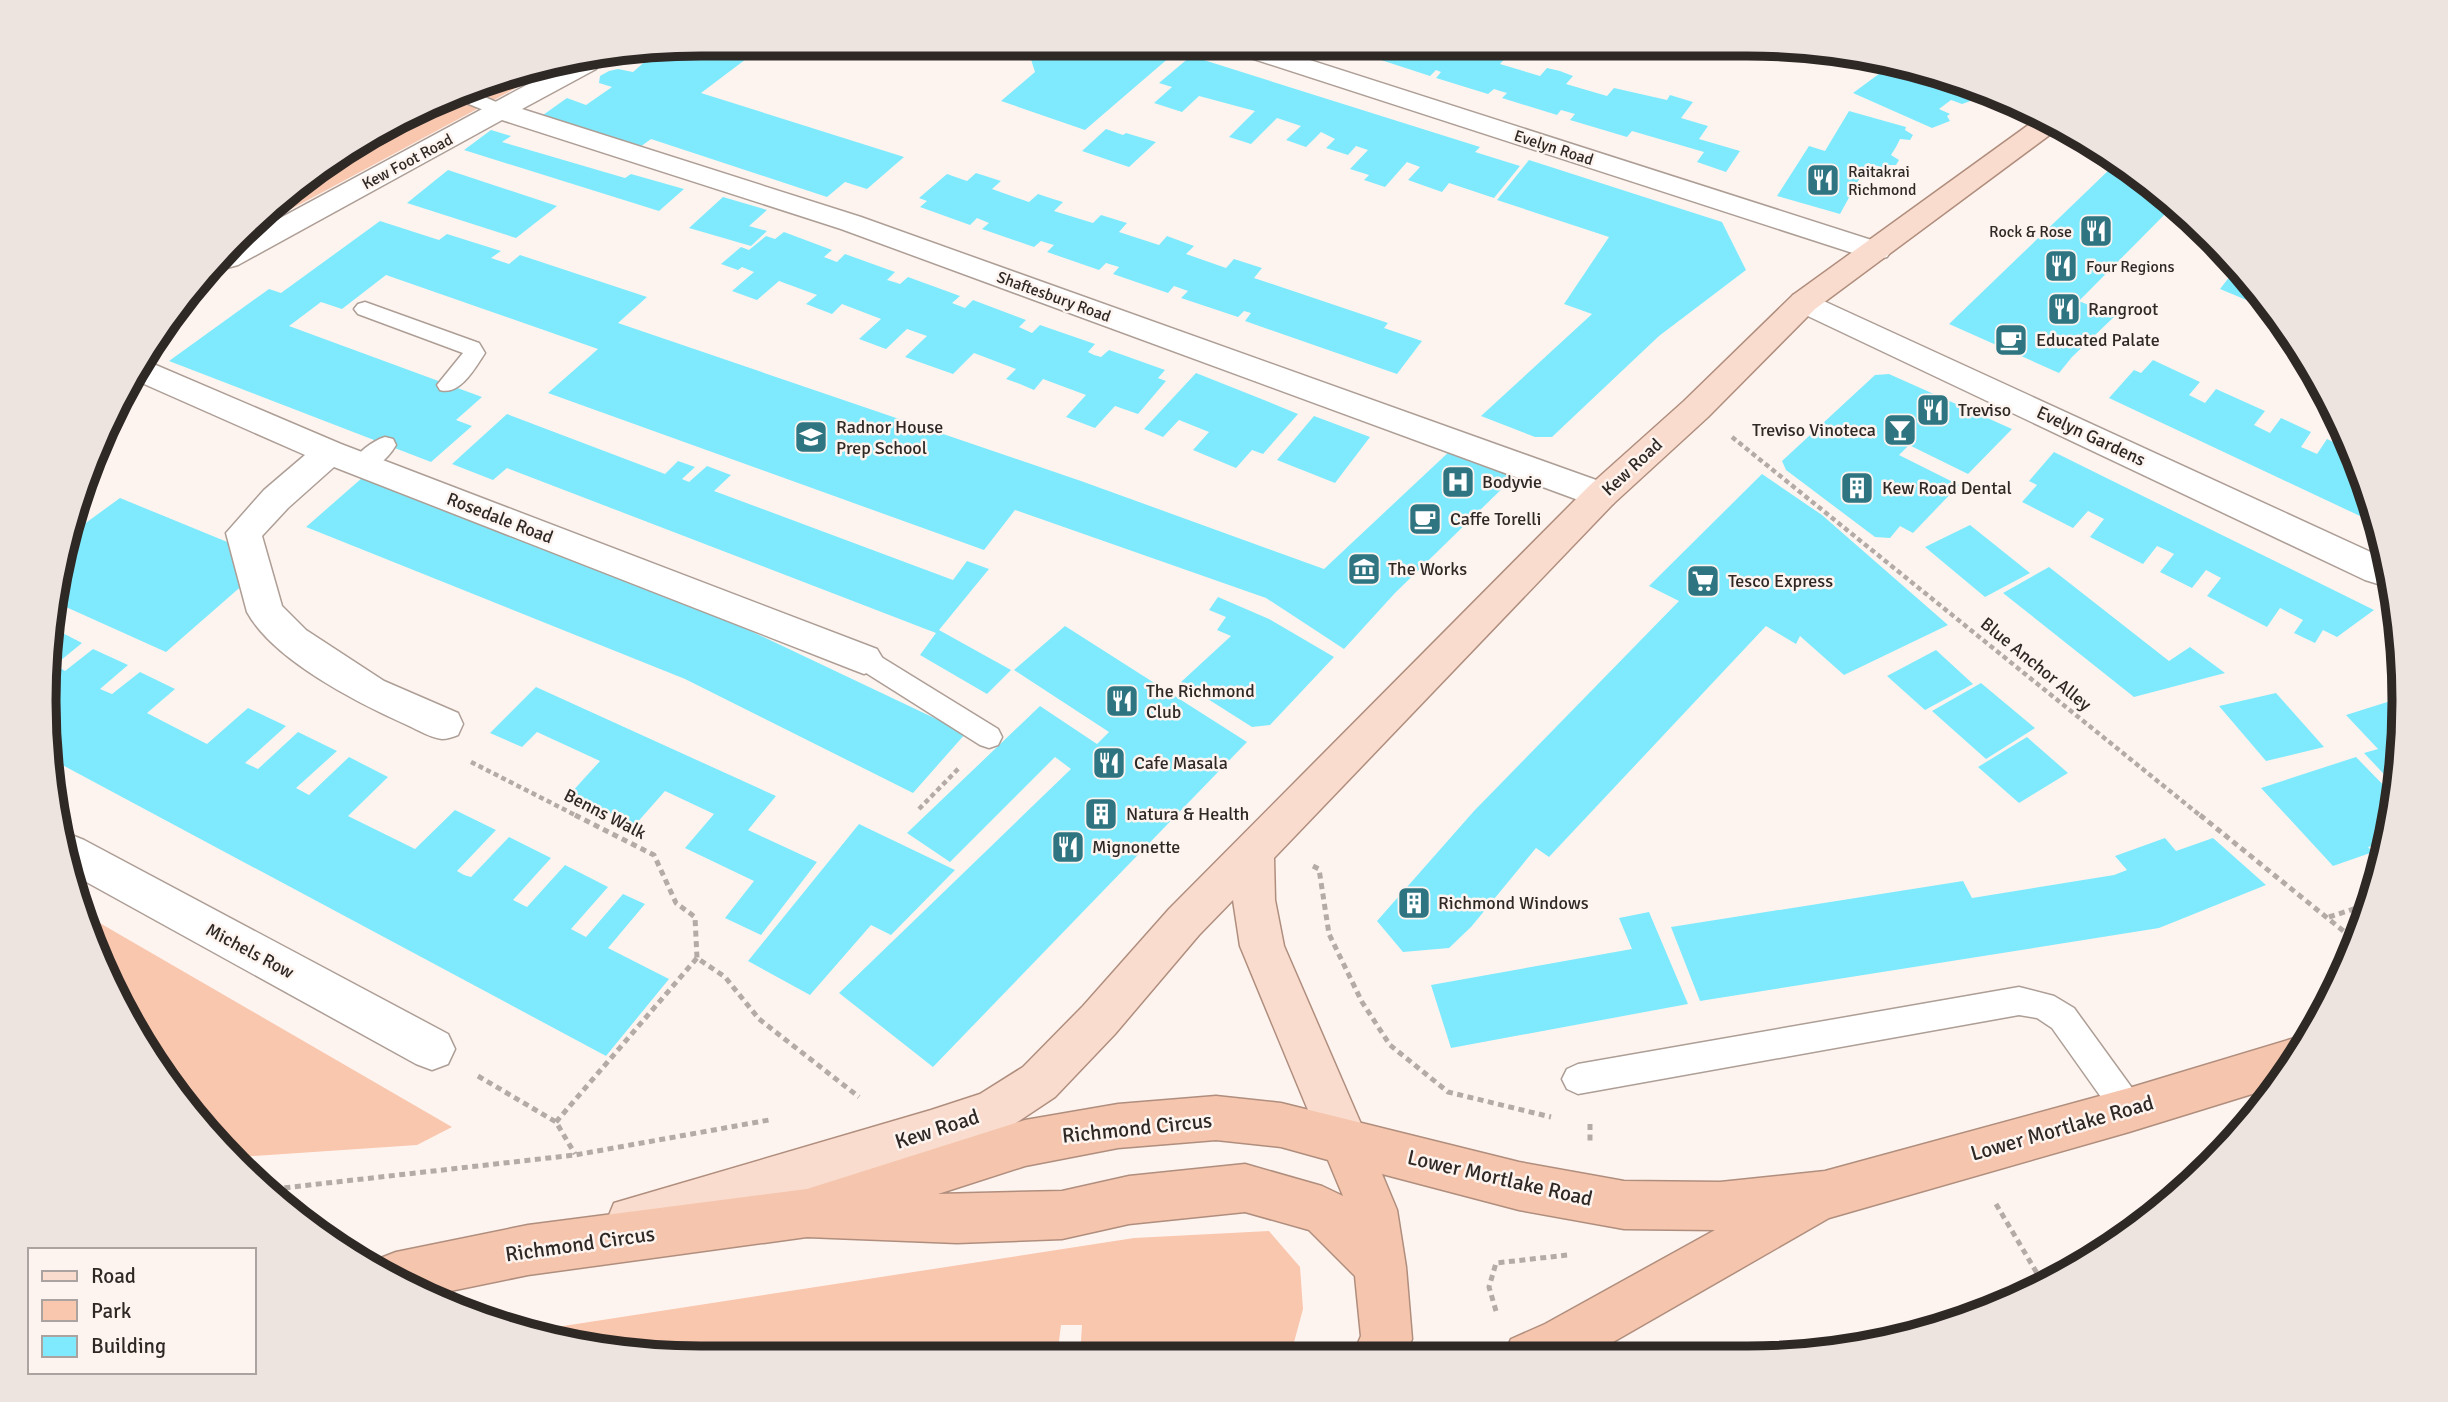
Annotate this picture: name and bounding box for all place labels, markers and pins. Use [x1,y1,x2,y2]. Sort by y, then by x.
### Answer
restaurant icon: Raitakrai Richmond [1804,161,1842,199]
place label: Raitakrai Richmond [1848,162,1916,200]
restaurant icon: Rock & Rose [2077,212,2115,250]
place label: Rock & Rose [1989,222,2072,242]
restaurant icon: Four Regions [2042,247,2080,285]
place label: Four Regions [2086,257,2175,277]
restaurant icon: Rangroot [2045,290,2083,328]
place label: Rangroot [2088,298,2158,320]
cafe icon: Educated Palate [1992,321,2030,359]
place label: Educated Palate [2036,329,2160,351]
restaurant icon: Treviso [1914,391,1952,429]
place label: Treviso [1958,399,2011,421]
bar icon: Treviso Vinoteca [1881,411,1919,449]
place label: Radnor House Prep School [836,416,943,459]
school or university icon: Radnor House Prep School [792,418,830,456]
place label: Treviso Vinoteca [1752,419,1876,441]
hospital icon: Bodyvie [1439,463,1477,501]
building icon: Kew Road Dental [1838,469,1876,507]
place label: Bodyvie [1482,471,1542,493]
place label: Kew Road Dental [1882,477,2012,499]
cafe icon: Caffe Torelli [1406,500,1444,538]
place label: Caffe Torelli [1450,508,1541,530]
museum icon: The Works [1345,550,1383,588]
place label: The Works [1388,558,1467,580]
supermarket icon: Tesco Express [1684,562,1722,600]
place label: Tesco Express [1728,570,1833,592]
place label: The Richmond Club [1146,680,1255,723]
restaurant icon: The Richmond Club [1103,682,1141,720]
restaurant icon: Cafe Masala [1090,744,1128,782]
place label: Cafe Masala [1134,752,1228,774]
building icon: Natura & Health [1082,795,1120,833]
place label: Natura & Health [1126,803,1249,825]
restaurant icon: Mignonette [1049,828,1087,866]
place label: Mignonette [1092,836,1180,858]
building icon: Richmond Windows [1395,884,1433,922]
place label: Richmond Windows [1438,892,1589,914]

